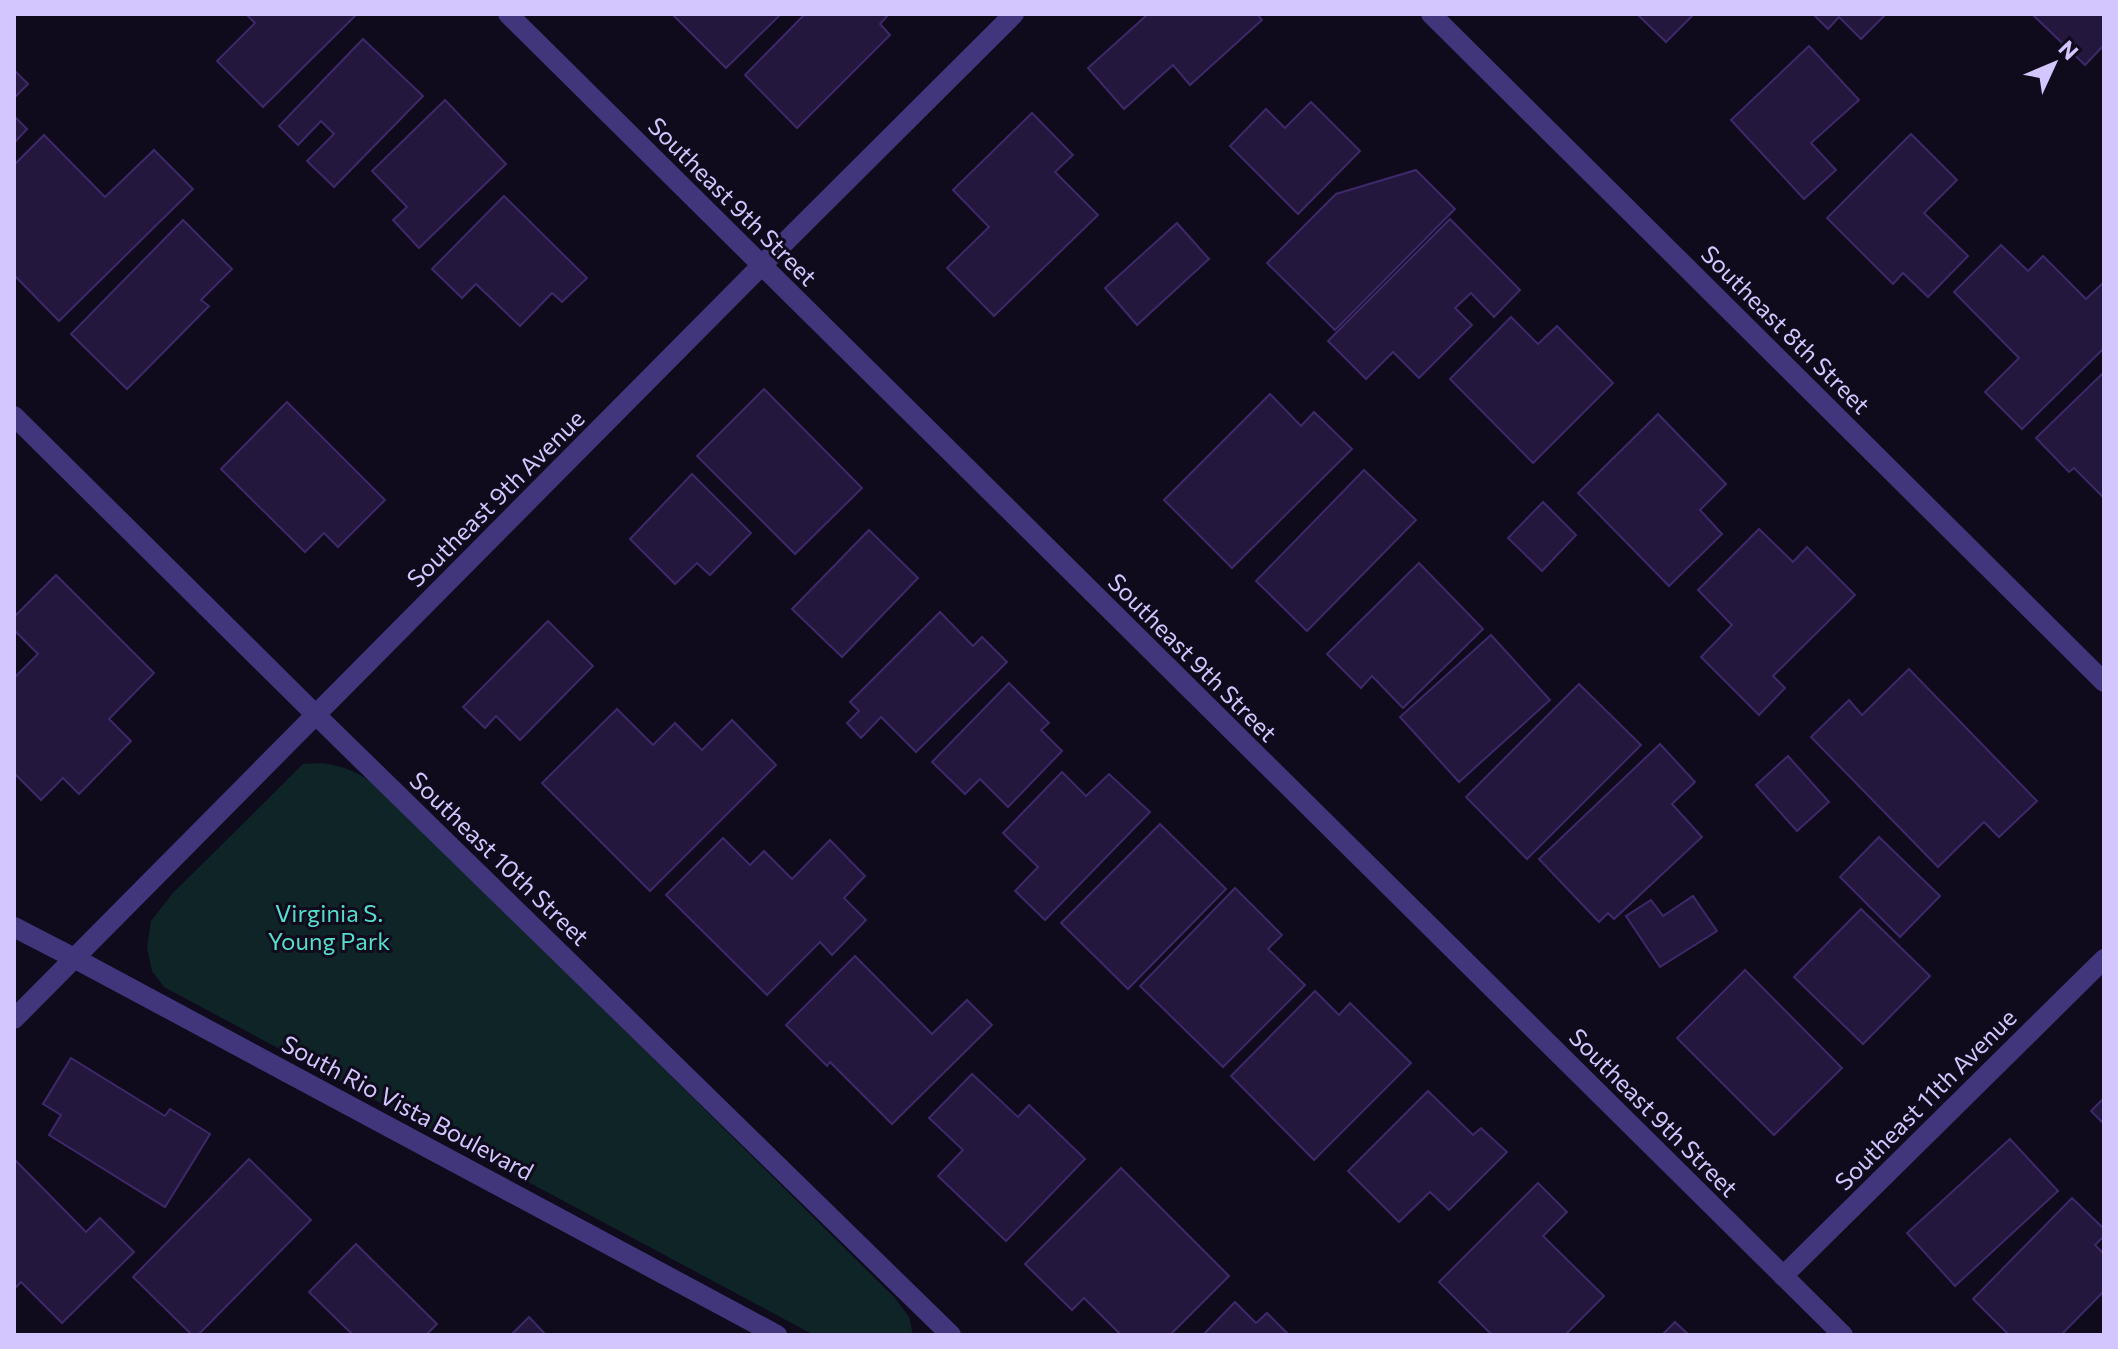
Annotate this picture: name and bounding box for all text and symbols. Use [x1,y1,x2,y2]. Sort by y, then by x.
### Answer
north arrow [2014,24,2094,104]
text: N [2053,34,2084,65]
street label: Southeast 9th Street [643,111,823,291]
street label: Southeast 8th Street [1696,239,1876,419]
street label: Southeast 9th Avenue [400,403,590,593]
street label: Southeast 9th Street [1103,567,1283,747]
street label: Southeast 10th Street [404,765,596,951]
park label: Virginia S. Young Park [268,898,390,955]
street label: Southeast 11th Avenue [1828,1002,2022,1196]
street label: Southeast 9th Street [1564,1022,1744,1202]
street label: South Rio Vista Boulevard [277,1028,539,1186]

